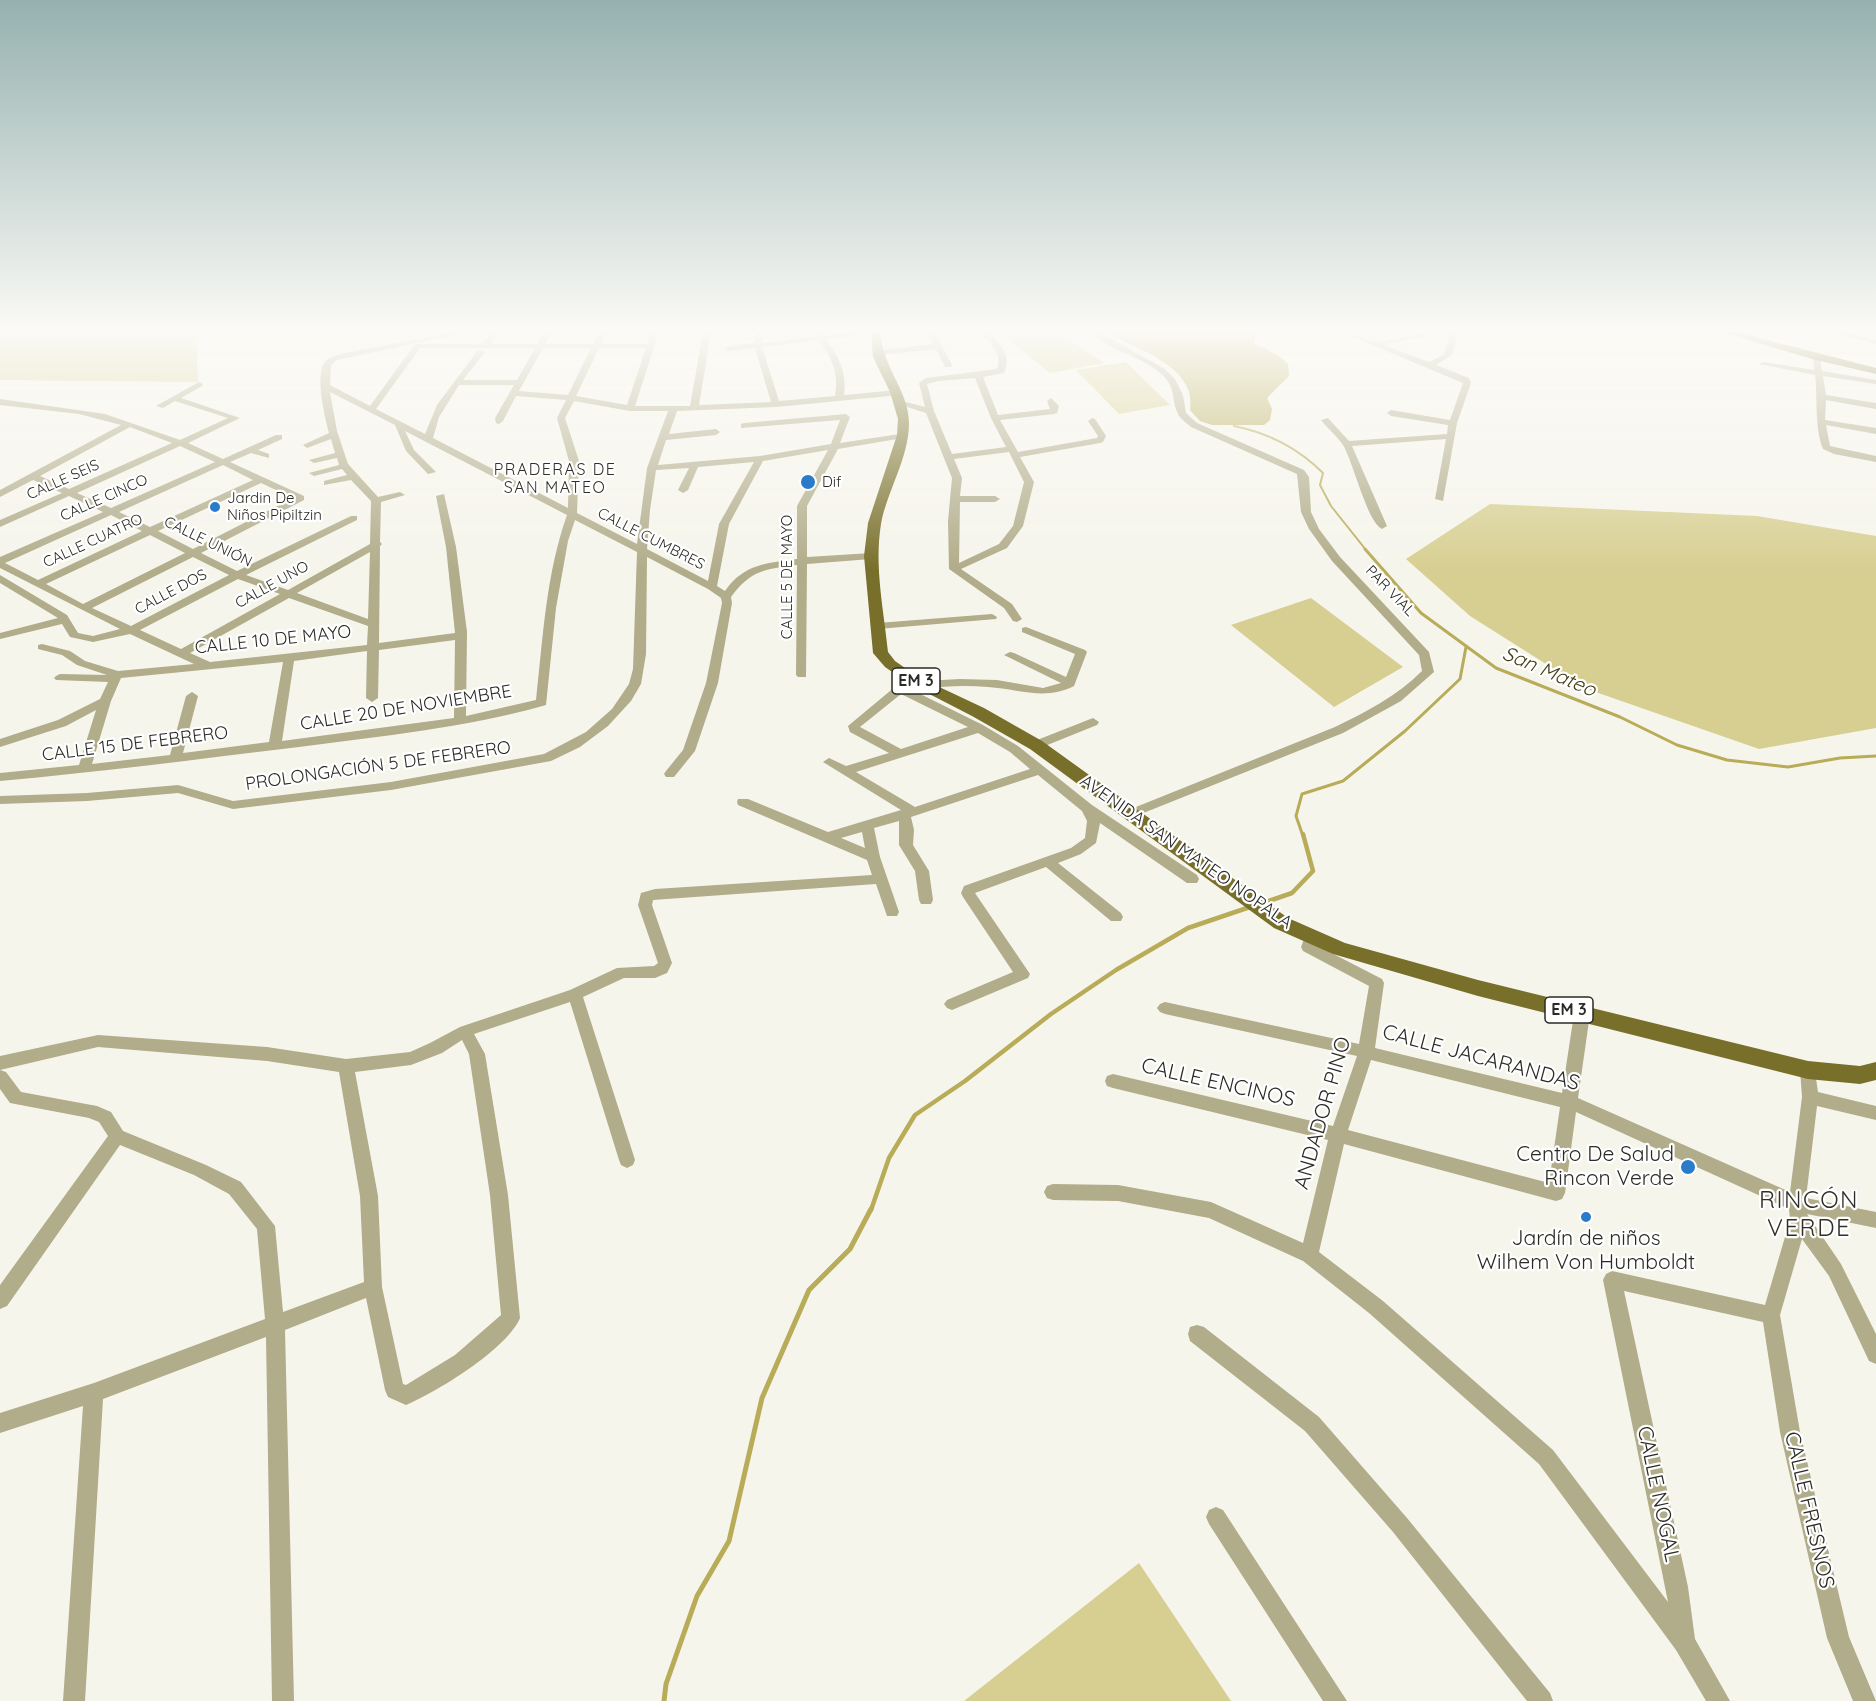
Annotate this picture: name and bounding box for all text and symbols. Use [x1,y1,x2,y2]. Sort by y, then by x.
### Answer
street label: CALLE SEIS [24,456,102,504]
district label: PRADERAS DE SAN MATEO [494,460,616,498]
street label: CALLE CINCO [57,471,151,525]
marker: Dif [799,473,817,491]
place label: Dif [822,473,841,491]
place label: Jardin De Niños Pipiltzin [227,489,322,524]
marker: Jardin De Niños Pipiltzin [208,500,222,514]
street label: CALLE CUMBRES [594,504,708,574]
street label: CALLE CUATRO [40,510,146,572]
street label: CALLE UNIÓN [161,513,255,571]
street label: CALLE 5 DE MAYO [778,515,796,639]
street label: CALLE UNO [232,557,312,613]
street label: PAR VIAL [1361,562,1419,620]
street label: CALLE DOS [132,566,210,618]
street label: CALLE 10 DE MAYO [194,621,352,659]
water label: San Mateo [1499,642,1599,702]
road number: EM 3 [892,668,940,694]
street label: CALLE 20 DE NOVIEMBRE [299,681,513,735]
street label: CALLE 15 DE FEBRERO [41,722,229,766]
street label: PROLONGACIÓN 5 DE FEBRERO [244,737,512,795]
street label: AVENIDA SAN MATEO NOPALA [1076,770,1296,934]
road number: EM 3 [1545,997,1593,1023]
street label: CALLE JACARANDAS [1380,1020,1582,1096]
street label: ANDADOR PINO [1289,1034,1357,1192]
street label: CALLE ENCINOS [1139,1053,1297,1113]
place label: Centro De Salud Rincon Verde [1516,1142,1674,1192]
marker: Centro De Salud Rincon Verde [1679,1158,1697,1176]
district label: RINCÓN VERDE [1759,1187,1859,1243]
marker: Jardín de niños Wilhem Von Humboldt [1579,1210,1593,1224]
place label: Jardín de niños Wilhem Von Humboldt [1477,1226,1695,1276]
street label: CALLE NOGAL [1631,1424,1685,1564]
street label: CALLE FRESNOS [1779,1429,1839,1591]

